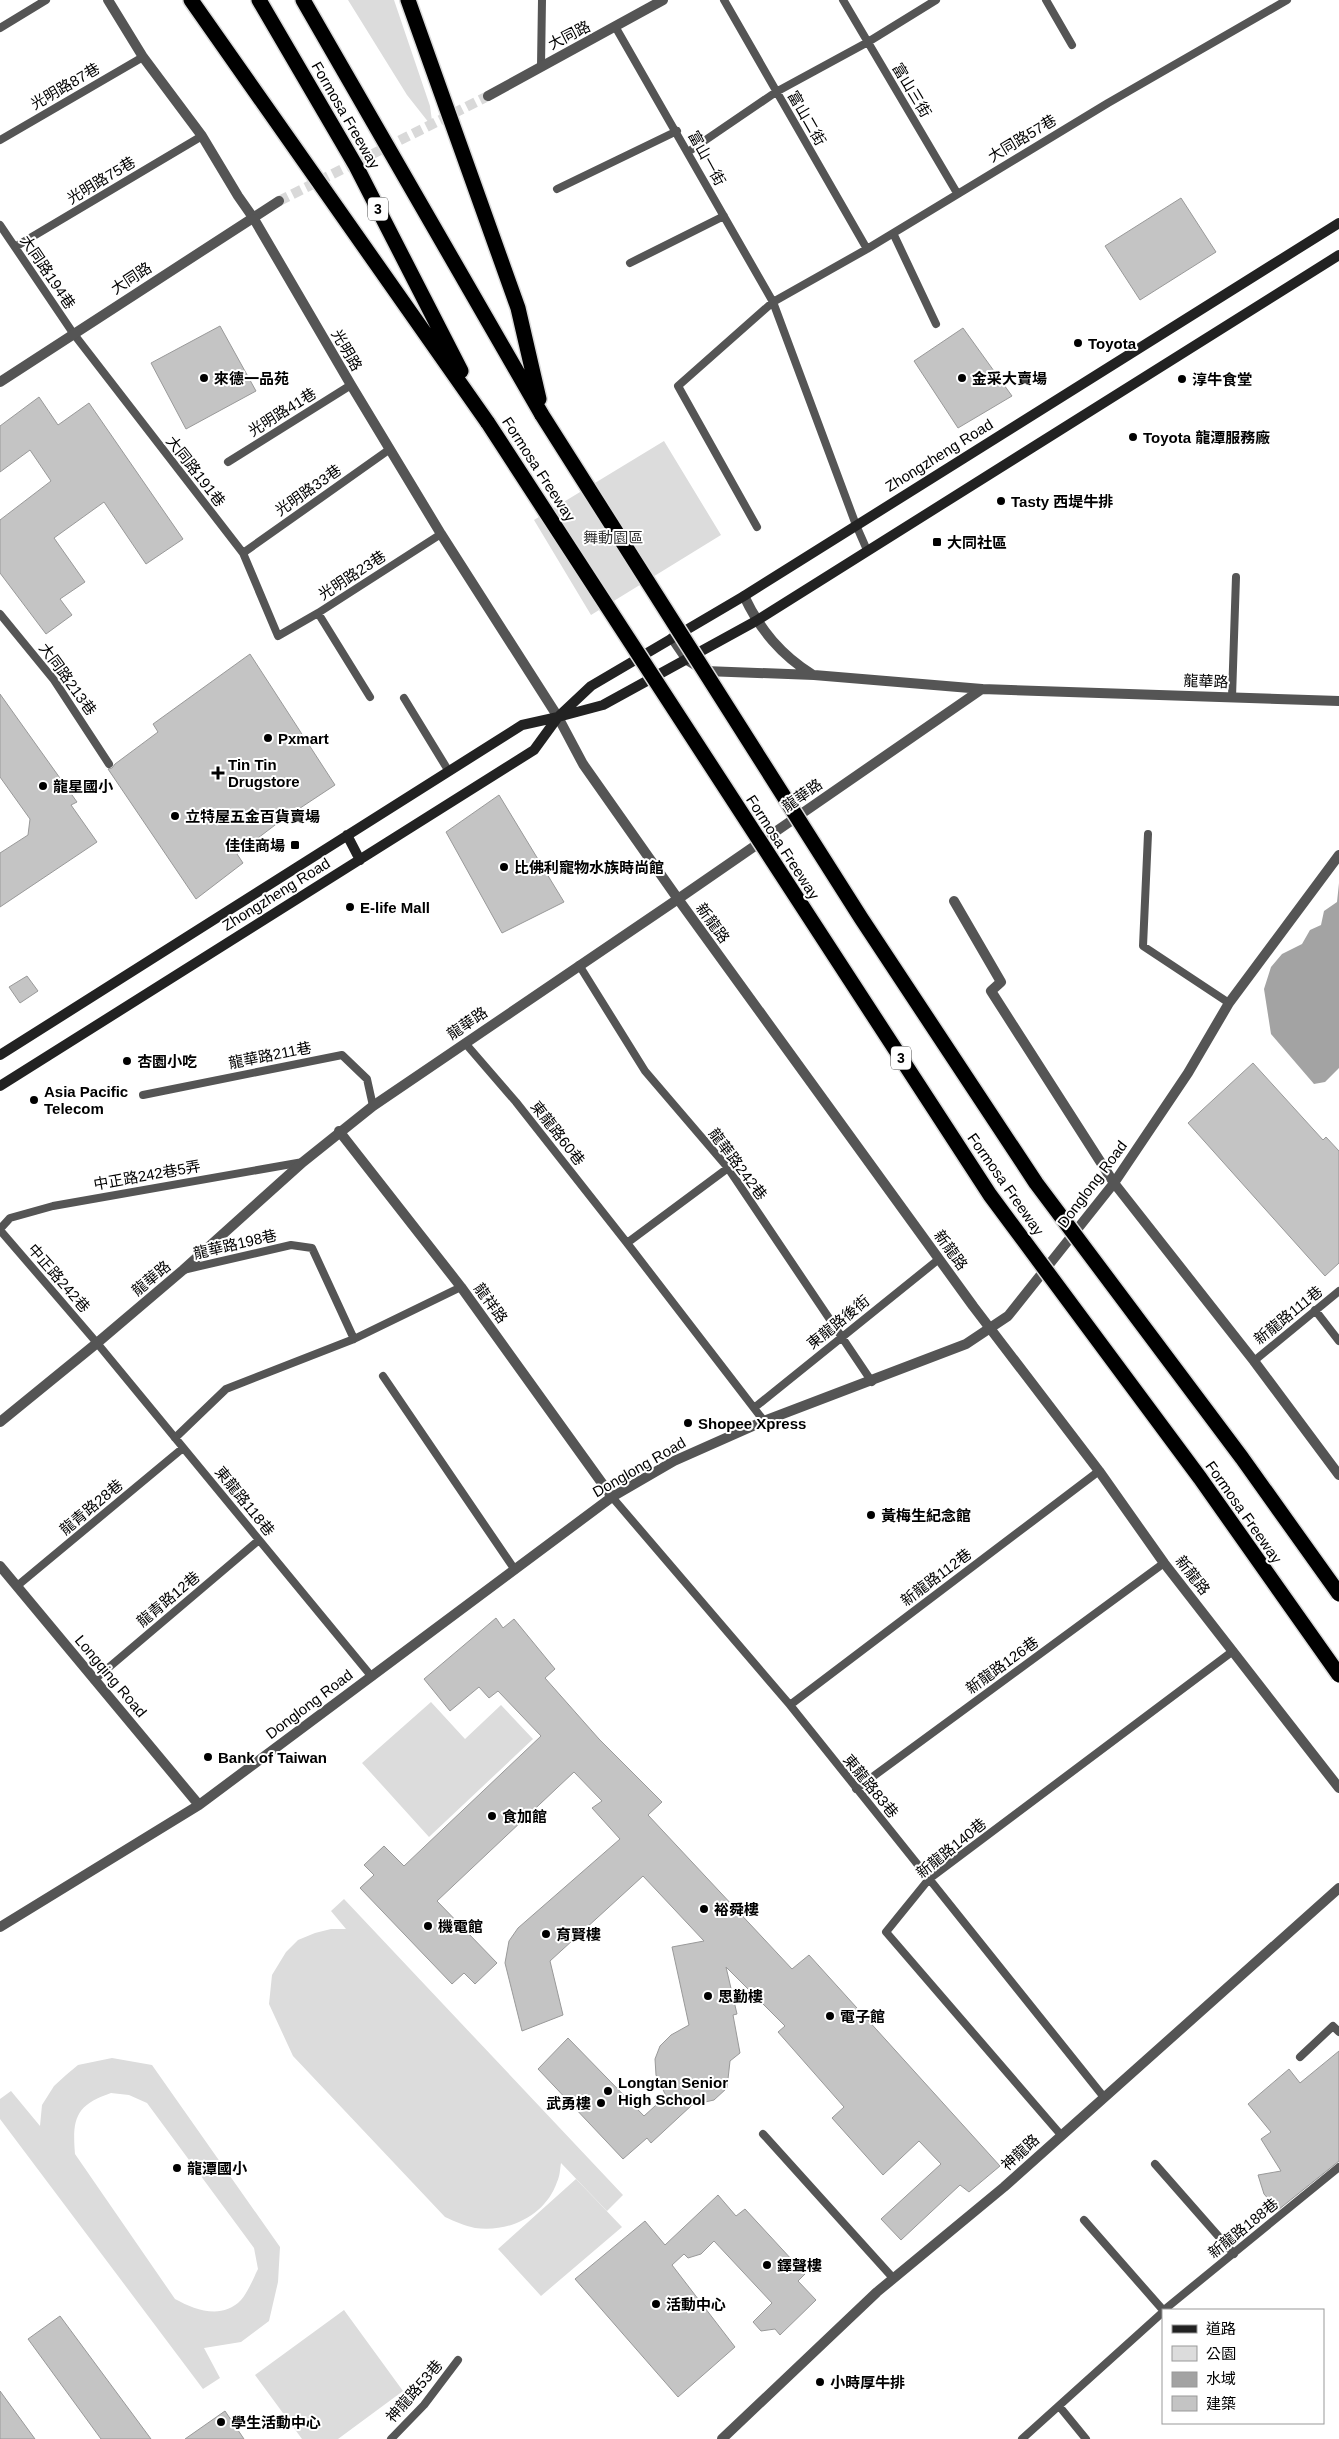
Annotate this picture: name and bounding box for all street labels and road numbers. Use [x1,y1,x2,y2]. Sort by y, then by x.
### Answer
street label: 大同路 [545,17,593,53]
street label: Formosa Freeway [308,58,384,172]
street label: 光明路87巷 [28,59,102,113]
street label: 富山三街 [889,60,935,120]
street label: 富山二街 [785,88,829,148]
street label: 大同路57巷 [985,111,1059,165]
street label: 富山一街 [685,128,729,188]
street label: 光明路75巷 [64,153,138,207]
road number: 3 [368,198,388,220]
street label: 大同路194巷 [17,232,79,312]
street label: 大同路 [107,259,155,297]
street label: 光明路 [328,326,366,374]
street label: 光明路41巷 [245,384,319,440]
street label: Formosa Freeway [499,414,579,525]
street label: Zhongzheng Road [882,415,996,495]
street label: 大同路191巷 [163,432,229,510]
street label: 光明路33巷 [272,461,344,519]
street label: 光明路23巷 [315,547,389,603]
street label: 大同路213巷 [36,640,100,718]
street label: 龍華路 [1183,672,1229,690]
street label: 龍華路 [779,775,825,815]
street label: Formosa Freeway [743,792,823,903]
street label: Zhongzheng Road [219,854,333,934]
street label: 新龍路 [693,900,733,946]
street label: 龍華路 [444,1003,490,1043]
street label: 龍華路211巷 [227,1039,313,1071]
road number: 3 [891,1046,911,1070]
street label: 東龍路60巷 [528,1098,588,1168]
street label: 龍華路242巷 [706,1125,770,1203]
street label: Formosa Freeway [964,1130,1048,1239]
street label: Donglong Road [1054,1137,1130,1231]
street label: 中正路242巷5弄 [92,1157,202,1193]
street label: 龍華路198巷 [192,1226,278,1262]
street label: 新龍路 [931,1227,971,1273]
street label: 中正路242巷 [25,1240,93,1316]
street label: 龍華路 [128,1257,174,1299]
street label: 龍祥路 [471,1280,511,1326]
street label: 新龍路111巷 [1250,1282,1326,1348]
street label: 東龍路後街 [804,1292,872,1352]
street label: Donglong Road [590,1434,688,1500]
street label: Formosa Freeway [1202,1458,1286,1567]
street label: 東龍路118巷 [212,1463,278,1539]
street label: 龍青路28巷 [56,1476,126,1538]
street label: 新龍路112巷 [897,1545,975,1609]
street label: 新龍路 [1172,1552,1214,1598]
street label: 龍青路12巷 [133,1568,203,1630]
street label: Longqing Road [72,1632,150,1720]
street label: 新龍路126巷 [963,1633,1041,1697]
street label: Donglong Road [262,1666,356,1742]
street label: 東龍路83巷 [840,1751,902,1821]
street label: 新龍路140巷 [913,1815,989,1881]
street label: 神龍路 [998,2130,1042,2174]
street label: 新龍路188巷 [1205,2195,1281,2261]
street label: 神龍路53巷 [382,2356,446,2426]

